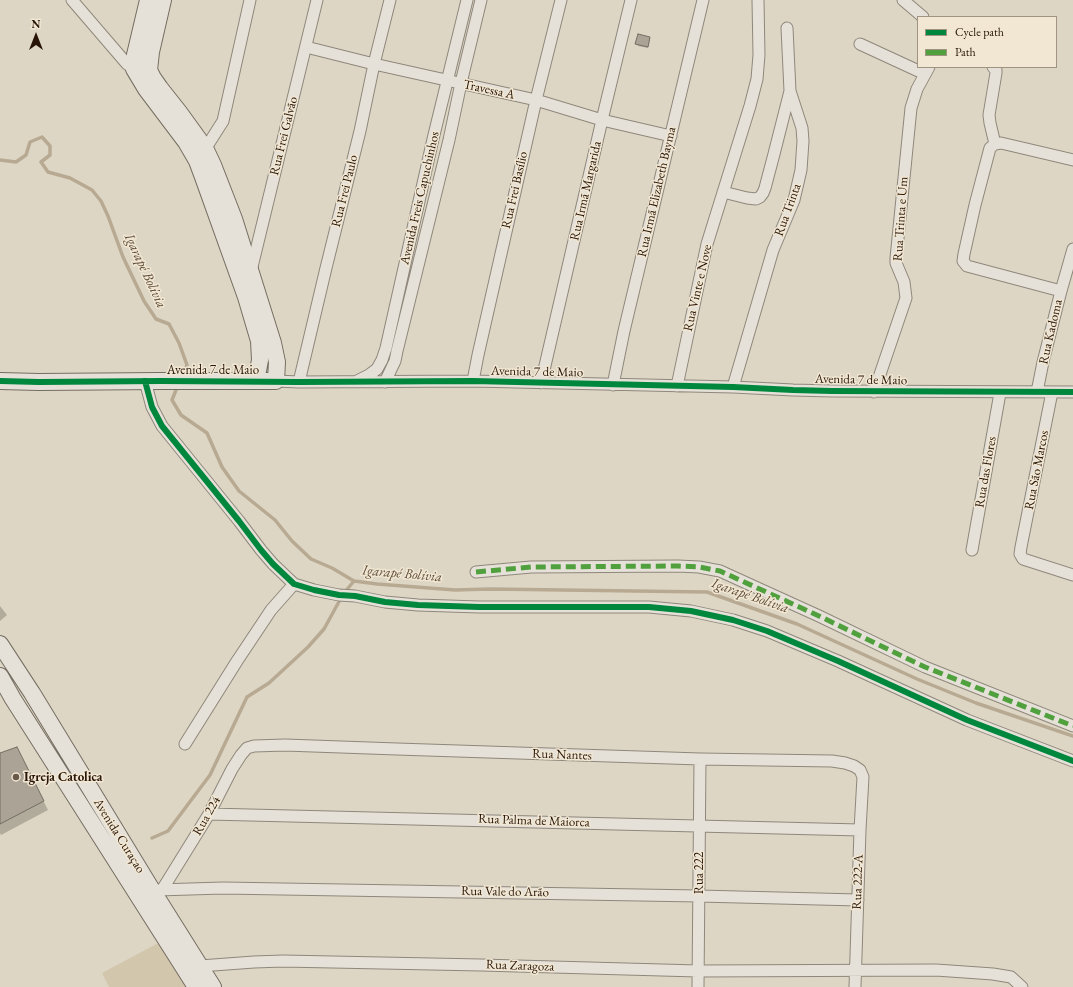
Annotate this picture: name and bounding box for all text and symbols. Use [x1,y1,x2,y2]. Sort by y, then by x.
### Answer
north arrow [16,16,56,56]
legend [917,16,1057,68]
text: N [32,17,40,31]
text: Cycle path [955,24,1004,40]
text: Path [955,44,976,60]
street label: Travessa A [462,77,516,103]
street label: Rua Frei Galvão [267,95,301,177]
street label: Rua Irmã Elizabeth Bayma [634,125,680,259]
street label: Avenida Freis Capuchinhos [397,130,443,266]
street label: Rua Irmã Margarida [567,140,605,242]
street label: Rua Frei Basílio [499,150,531,230]
street label: Rua Frei Paulo [328,153,362,229]
street label: Rua Trinta e Um [890,176,912,262]
street label: Rua Trinta [771,182,805,238]
water label: Igarapé Bolívia [120,231,170,311]
street label: Rua Vinte e Nove [680,243,716,333]
street label: Rua Kadoma [1036,298,1066,366]
street label: Avenida 7 de Maio [167,362,259,378]
street label: Avenida 7 de Maio [491,363,583,381]
street label: Avenida 7 de Maio [815,371,907,389]
street label: Rua São Marcos [1022,429,1052,511]
street label: Rua das Flores [972,435,1000,509]
water label: Igarapé Bolívia [361,562,443,586]
water label: Igarapé Bolívia [709,575,791,617]
street label: Rua Nantes [532,746,592,764]
place label: Igreja Catolica [24,769,102,785]
marker: Igreja Catolica [11,772,21,782]
street label: Rua 224 [190,794,224,838]
street label: Avenida Curaçao [90,796,148,876]
street label: Rua Palma de Maiorca [478,811,590,831]
street label: Rua 222 [691,852,707,894]
street label: Rua 222-A [849,854,867,910]
street label: Rua Vale do Arão [461,883,549,901]
street label: Rua Zaragoza [486,957,554,975]

